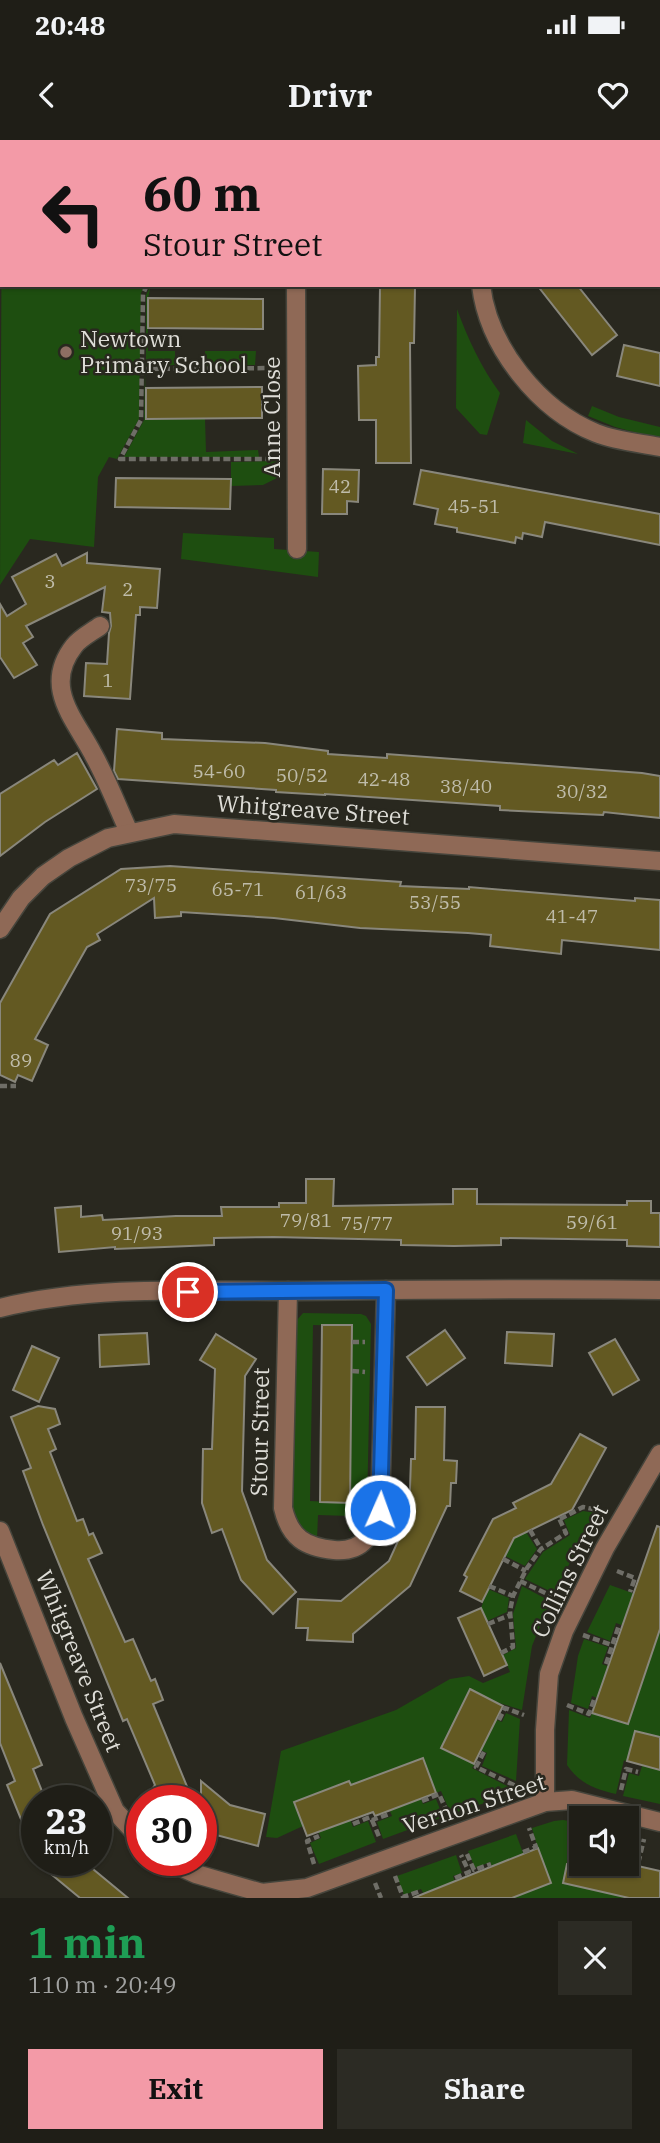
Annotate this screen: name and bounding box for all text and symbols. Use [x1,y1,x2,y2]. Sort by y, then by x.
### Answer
text: 20:48 [35,8,105,42]
text: Drivr [288,74,372,116]
icon: back [28,76,66,114]
icon: heart [594,76,632,114]
text: 60 m [143,161,261,224]
icon: left [28,168,119,259]
text: Stour Street [143,223,322,265]
place label: Newtown Primary School [80,323,247,379]
marker: Newtown Primary School [58,344,74,360]
street label: Anne Close [256,356,286,478]
house number: 42 [329,474,351,498]
house number: 45-51 [447,494,501,518]
house number: 3 [44,569,56,593]
house number: 2 [122,577,134,601]
house number: 1 [102,668,114,692]
house number: 54-60 [192,759,246,783]
house number: 50/52 [276,763,328,787]
house number: 42-48 [357,767,411,791]
house number: 38/40 [440,774,492,798]
house number: 30/32 [556,779,608,803]
street label: Whitgreave Street [215,787,411,831]
house number: 73/75 [125,873,177,897]
house number: 65-71 [211,877,265,901]
house number: 61/63 [295,880,347,904]
house number: 53/55 [409,890,461,914]
house number: 41-47 [545,904,599,928]
house number: 89 [10,1048,32,1072]
house number: 79/81 [280,1208,332,1232]
house number: 59/61 [566,1210,618,1234]
house number: 75/77 [341,1211,393,1235]
house number: 91/93 [111,1221,163,1245]
pin [158,1262,218,1322]
icon: arrive [169,1273,207,1311]
street label: Stour Street [243,1367,275,1497]
position arrow [343,1473,417,1547]
street label: Collins Street [524,1499,614,1642]
street label: Whitgreave Street [30,1565,130,1756]
street label: Vernon Street [398,1766,549,1840]
speed limit sign: 30 [126,1785,217,1876]
text: 23 [45,1798,88,1844]
map controls [569,1806,639,1876]
button: sound [569,1806,639,1876]
text: km/h [44,1836,89,1859]
text: 1 min [28,1915,146,1970]
button: close [558,1921,632,1995]
text: 110 m · 20:49 [28,1969,177,1999]
button: Exit [28,2049,323,2129]
button: Share [337,2049,632,2129]

